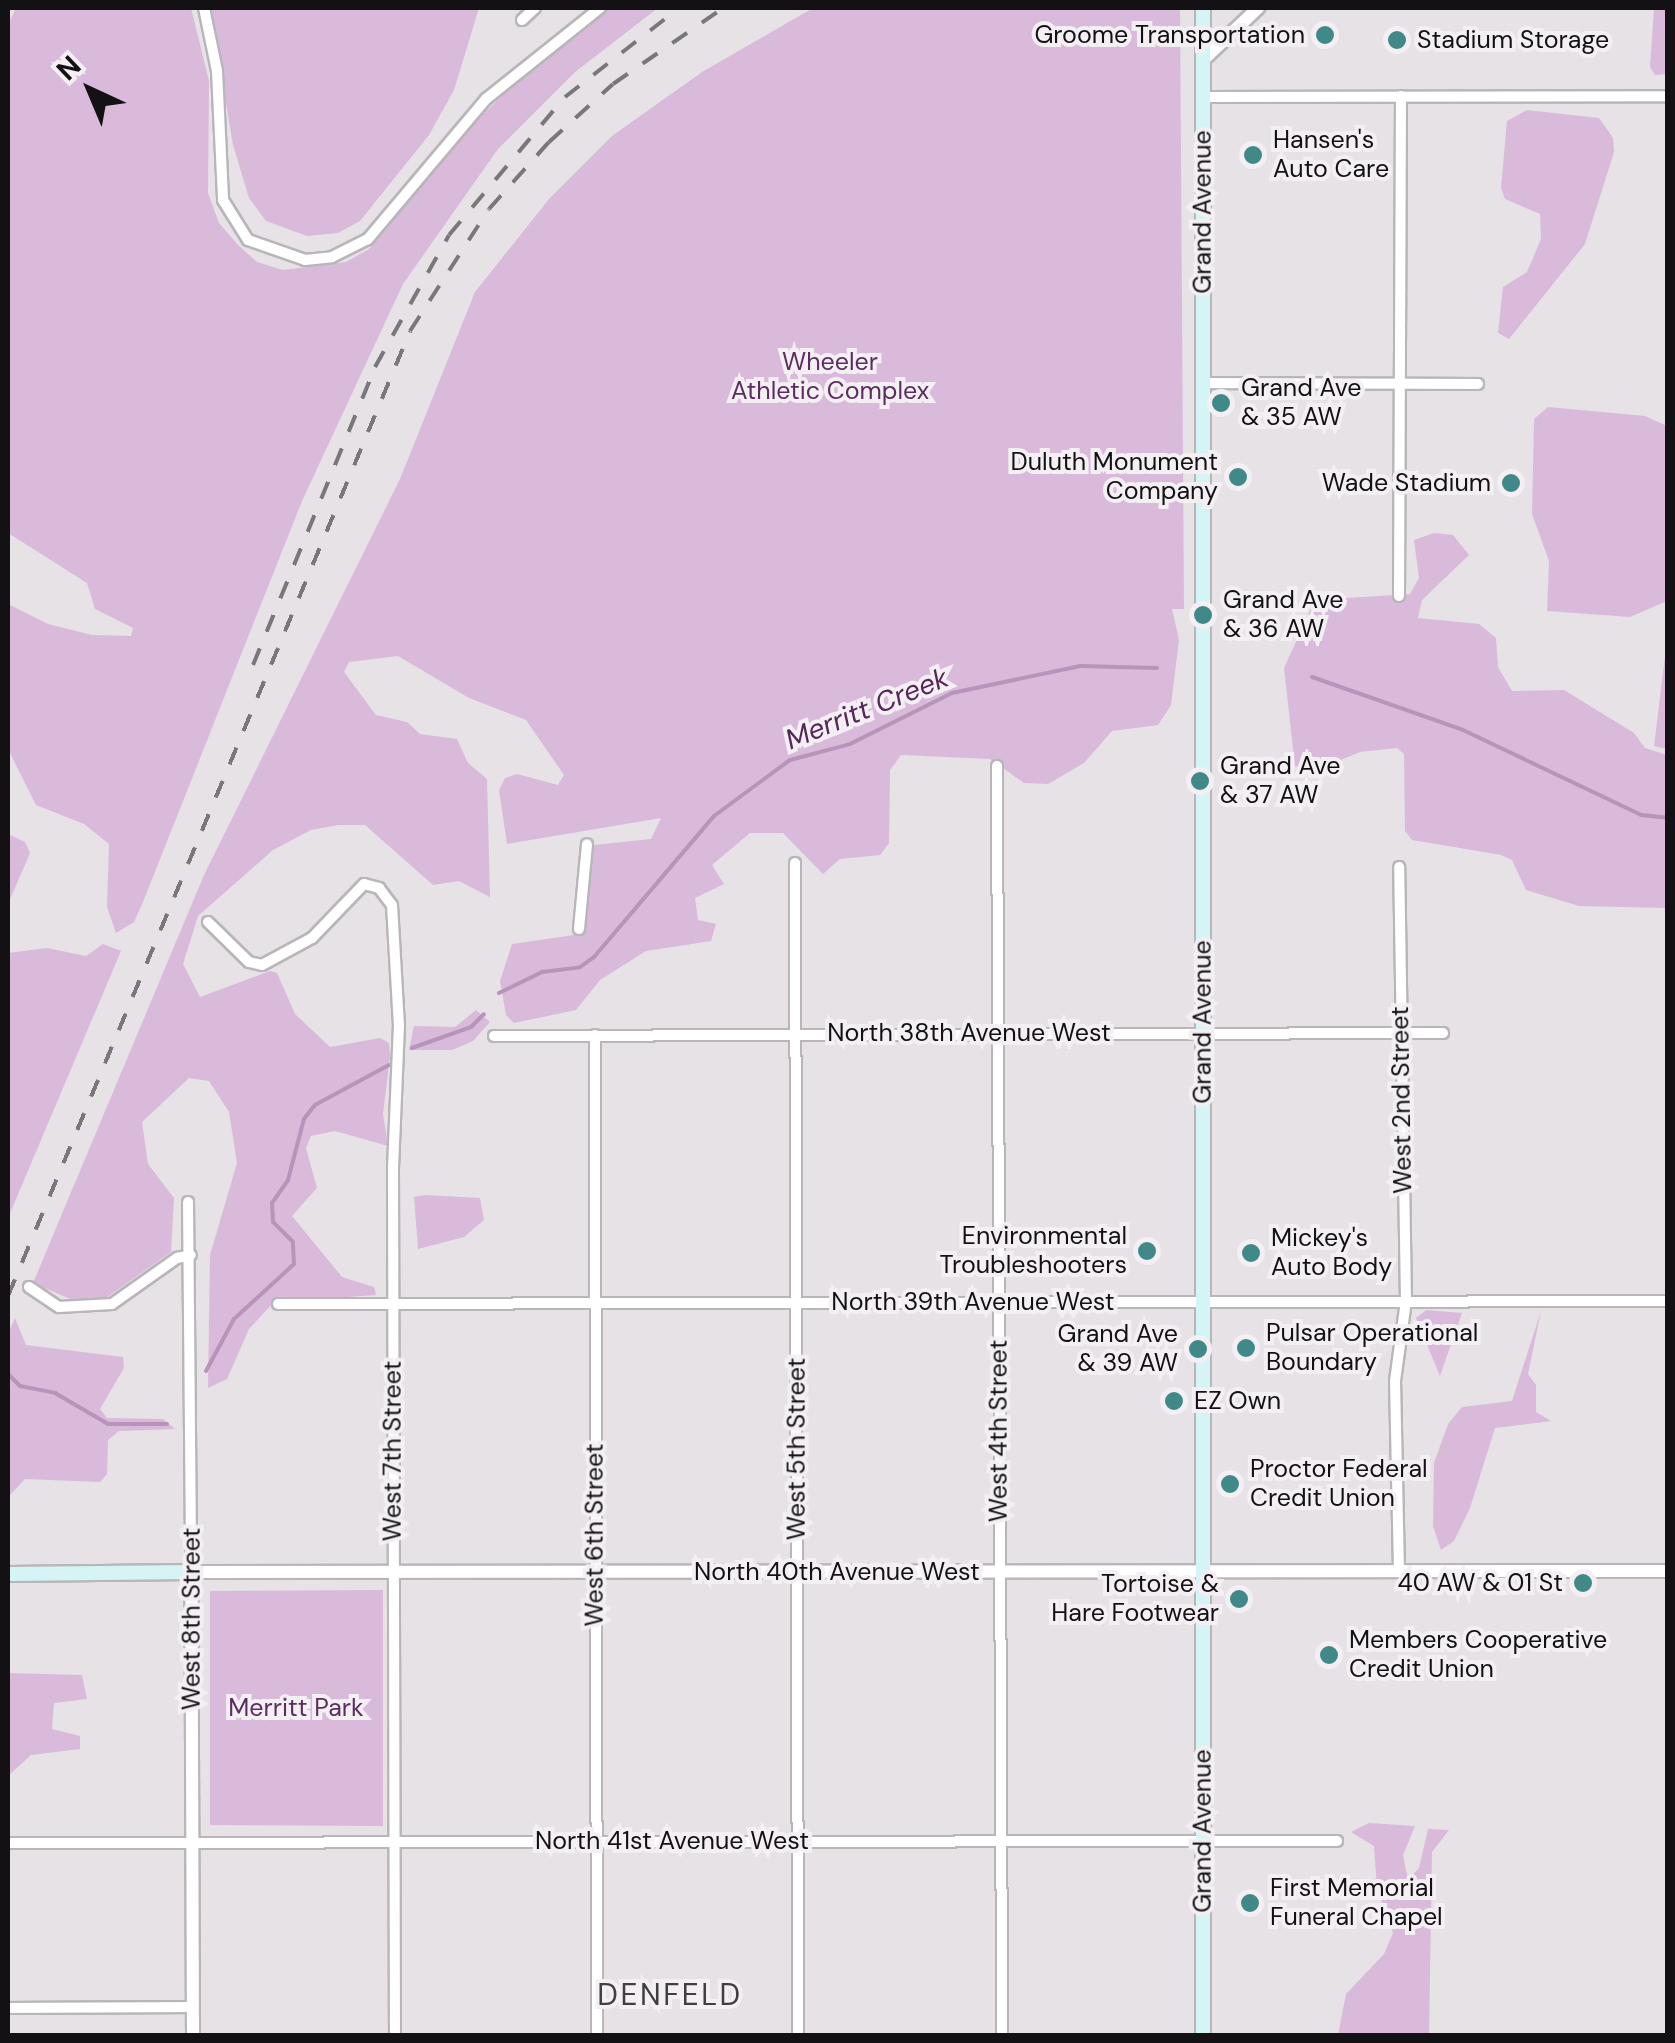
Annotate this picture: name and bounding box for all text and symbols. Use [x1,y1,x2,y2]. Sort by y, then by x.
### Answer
place label: Groome Transportation [1034,20,1305,50]
marker: Groome Transportation [1314,24,1336,46]
place label: Stadium Storage [1417,25,1609,55]
marker: Stadium Storage [1386,29,1408,51]
north arrow [40,40,140,140]
text: N [49,48,89,88]
place label: Hansen's Auto Care [1273,126,1389,185]
street label: Grand Avenue [1188,130,1218,294]
marker: Hansen's Auto Care [1242,144,1264,166]
park label: Wheeler Athletic Complex [731,348,929,407]
place label: Grand Ave & 35 AW [1241,374,1362,433]
marker: Grand Ave & 35 AW [1210,392,1232,414]
place label: Duluth Monument Company [1011,448,1218,507]
marker: Duluth Monument Company [1227,466,1249,488]
place label: Wade Stadium [1322,468,1491,498]
marker: Wade Stadium [1500,472,1522,494]
place label: Grand Ave & 36 AW [1223,586,1344,645]
marker: Grand Ave & 36 AW [1192,604,1214,626]
water label: Merritt Creek [781,661,953,757]
place label: Grand Ave & 37 AW [1220,752,1341,811]
marker: Grand Ave & 37 AW [1189,770,1211,792]
street label: Grand Avenue [1188,940,1218,1104]
street label: West 2nd Street [1385,1006,1419,1194]
street label: North 38th Avenue West [827,1018,1111,1048]
place label: Environmental Troubleshooters [940,1222,1127,1281]
place label: Mickey's Auto Body [1271,1224,1392,1283]
marker: Environmental Troubleshooters [1136,1240,1158,1262]
marker: Mickey's Auto Body [1240,1242,1262,1264]
street label: North 39th Avenue West [831,1287,1115,1317]
place label: Pulsar Operational Boundary [1266,1319,1478,1378]
place label: Grand Ave & 39 AW [1057,1320,1178,1379]
marker: Pulsar Operational Boundary [1235,1337,1257,1359]
marker: Grand Ave & 39 AW [1187,1338,1209,1360]
street label: West 4th Street [984,1340,1014,1522]
street label: West 5th Street [782,1358,812,1540]
street label: West 7th Street [378,1361,408,1541]
place label: EZ Own [1194,1386,1281,1416]
marker: EZ Own [1163,1390,1185,1412]
street label: West 6th Street [580,1444,610,1626]
place label: Proctor Federal Credit Union [1250,1455,1428,1514]
marker: Proctor Federal Credit Union [1219,1473,1241,1495]
street label: West 8th Street [177,1528,207,1710]
street label: North 40th Avenue West [694,1557,980,1587]
place label: 40 AW & 01 St [1398,1568,1563,1598]
place label: Tortoise & Hare Footwear [1051,1570,1219,1629]
marker: 40 AW & 01 St [1572,1572,1594,1594]
marker: Tortoise & Hare Footwear [1228,1588,1250,1610]
place label: Members Cooperative Credit Union [1349,1626,1607,1685]
marker: Members Cooperative Credit Union [1318,1644,1340,1666]
park label: Merritt Park [228,1693,364,1723]
street label: Grand Avenue [1188,1749,1218,1913]
street label: North 41st Avenue West [535,1826,809,1856]
place label: First Memorial Funeral Chapel [1270,1874,1443,1933]
marker: First Memorial Funeral Chapel [1239,1892,1261,1914]
district label: DENFELD [597,1977,743,2013]

